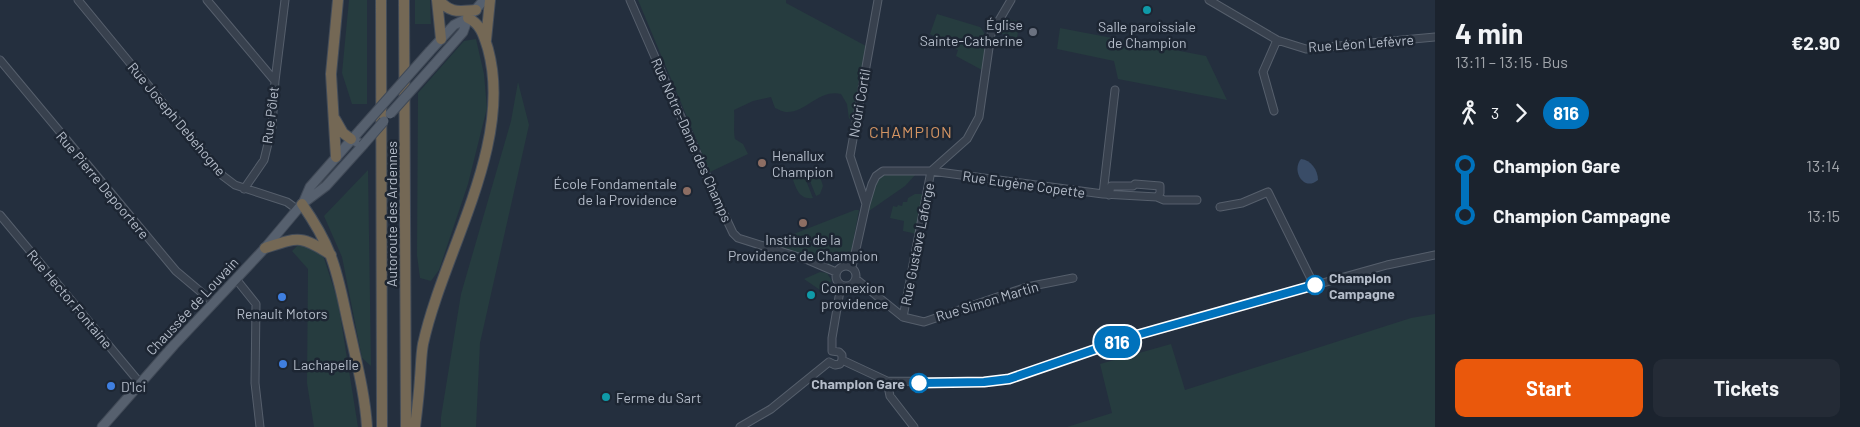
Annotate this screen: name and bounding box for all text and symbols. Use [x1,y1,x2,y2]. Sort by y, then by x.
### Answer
marker: Salle paroissiale de Champion [1141,4,1153,16]
place label: Église Sainte-Catherine [920,16,1023,49]
text: 4 min [1455,16,1523,50]
place label: Salle paroissiale de Champion [1098,18,1196,51]
marker: Église Sainte-Catherine [1027,26,1039,38]
street label: Rue Léon Lefèvre [1308,31,1414,55]
text: €2.90 [1791,31,1840,54]
text: 13:11 – 13:15 · Bus [1455,52,1568,71]
street label: Rue Notre-Dame des Champs [648,55,736,225]
street label: Rue Joseph Debehogne [125,59,229,179]
street label: Noûri Cortil [845,67,873,139]
street label: Rue Pôlet [258,85,282,145]
icon: walk [1455,99,1483,127]
icon: forward [1507,99,1535,127]
text: 816 [1553,102,1579,124]
text: 3 [1491,103,1499,122]
district label: CHAMPION [869,122,953,141]
street label: Rue Pierre Depoortere [53,128,153,242]
street label: Autoroute des Ardennes [383,141,400,287]
place label: Henallux Champion [772,147,833,180]
text: Champion Gare [1493,154,1620,177]
text: 13:14 [1806,156,1840,175]
marker: Henallux Champion [756,157,768,169]
street label: Rue Eugène Copette [962,167,1086,201]
place label: École Fondamentale de la Providence [553,175,677,208]
street label: Rue Gustave Laforge [897,181,937,307]
marker: École Fondamentale de la Providence [681,185,693,197]
text: Champion Campagne [1493,204,1671,227]
text: 13:15 [1807,206,1840,225]
marker: Institut de la Providence de Champion [797,217,809,229]
place label: Institut de la Providence de Champion [728,231,878,264]
street label: Rue Hector Fontaine [24,246,116,352]
street label: Chaussée de Louvain [142,254,242,358]
place label: Champion Campagne [1329,269,1395,302]
marker: Champion Campagne [1305,275,1325,295]
street label: Rue Simon Martin [934,277,1040,325]
place label: Connexion providence [821,279,889,312]
marker: Connexion providence [805,289,817,301]
marker: Renault Motors [276,291,288,303]
place label: Renault Motors [236,305,328,322]
line badge: 816 [1088,326,1146,358]
text: 816 [1104,331,1130,353]
place label: Lachapelle [293,356,359,373]
marker: Lachapelle [277,358,289,370]
button: Start [1455,359,1643,417]
button: Tickets [1653,359,1840,417]
marker: Champion Gare [909,373,929,393]
place label: Champion Gare [811,375,905,392]
place label: D'Ici [121,378,146,395]
marker: D'Ici [105,380,117,392]
place label: Ferme du Sart [616,389,701,406]
marker: Ferme du Sart [600,391,612,403]

